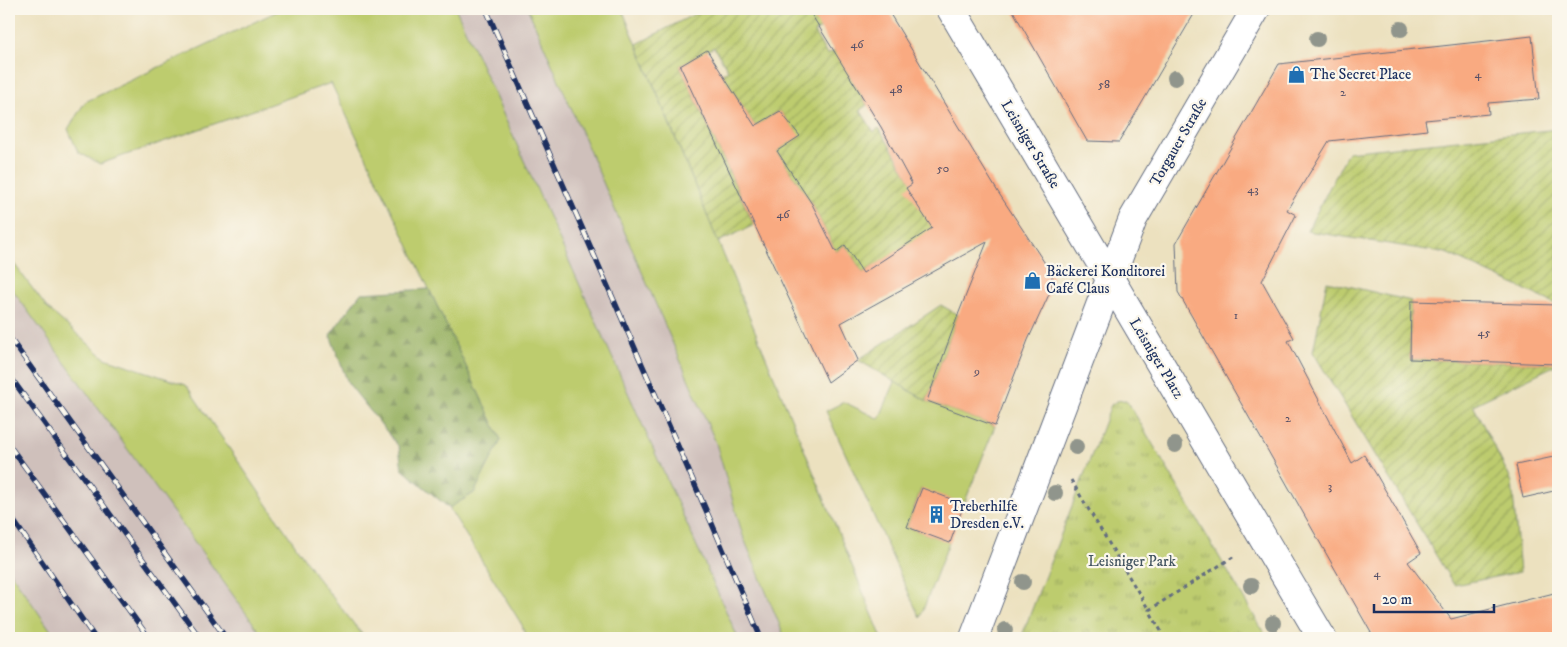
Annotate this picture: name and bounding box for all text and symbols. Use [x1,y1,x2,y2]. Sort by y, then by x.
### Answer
house number: 46 [850,37,864,52]
shop icon: The Secret Place [1286,64,1306,84]
place label: The Secret Place [1310,65,1411,84]
house number: 4 [1475,67,1483,82]
house number: 58 [1098,77,1110,92]
house number: 48 [890,82,902,97]
house number: 2 [1340,85,1346,100]
street label: Torgauer Straße [1146,95,1211,190]
street label: Leisniger Straße [997,97,1064,192]
house number: 50 [937,161,949,176]
house number: 43 [1247,182,1259,197]
house number: 46 [776,207,790,222]
place label: Bäckerei Konditorei Café Claus [1046,262,1165,298]
shop icon: Bäckerei Konditorei Café Claus [1022,270,1042,290]
house number: 1 [1234,308,1238,323]
street label: Leisniger Platz [1125,314,1188,402]
house number: 45 [1478,325,1490,340]
house number: 9 [973,364,980,379]
house number: 2 [1285,411,1291,426]
house number: 3 [1328,479,1332,494]
place label: Treberhilfe Dresden e.V. [950,497,1024,533]
building icon: Treberhilfe Dresden e.V. [926,505,946,525]
park label: Leisniger Park [1088,552,1177,571]
house number: 4 [1374,566,1382,581]
scale bar [1374,582,1494,614]
text: 20 m [1382,590,1412,609]

